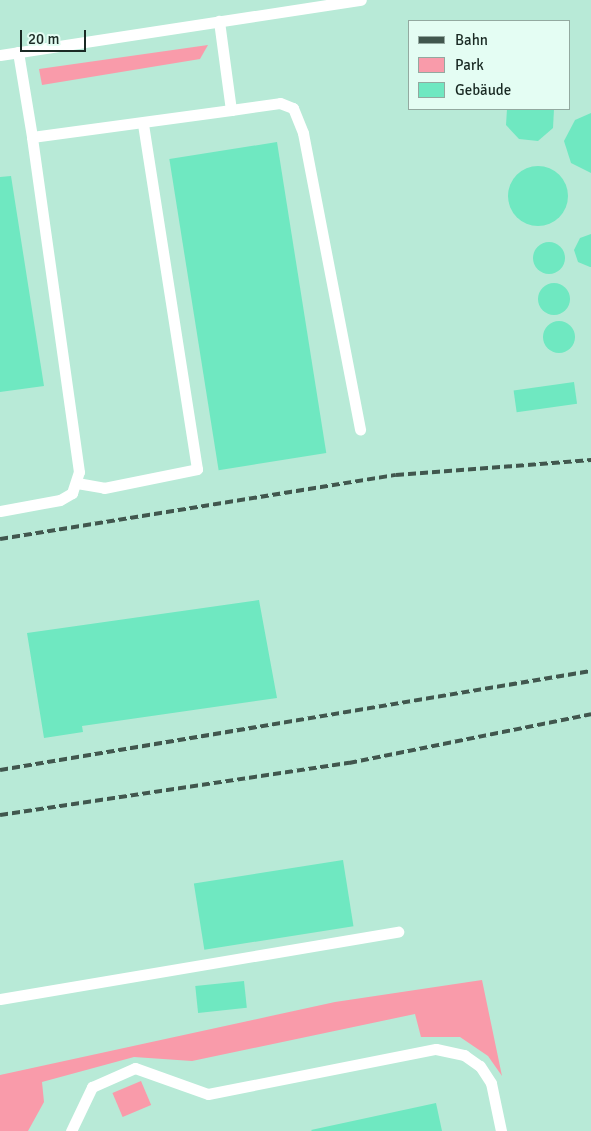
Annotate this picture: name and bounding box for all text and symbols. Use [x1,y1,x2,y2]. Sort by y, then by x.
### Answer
scale bar [22,20,89,52]
legend [408,20,571,110]
text: 20 m [28,30,59,48]
text: Bahn [455,31,488,49]
text: Park [455,56,484,74]
text: Gebäude [455,81,511,99]

